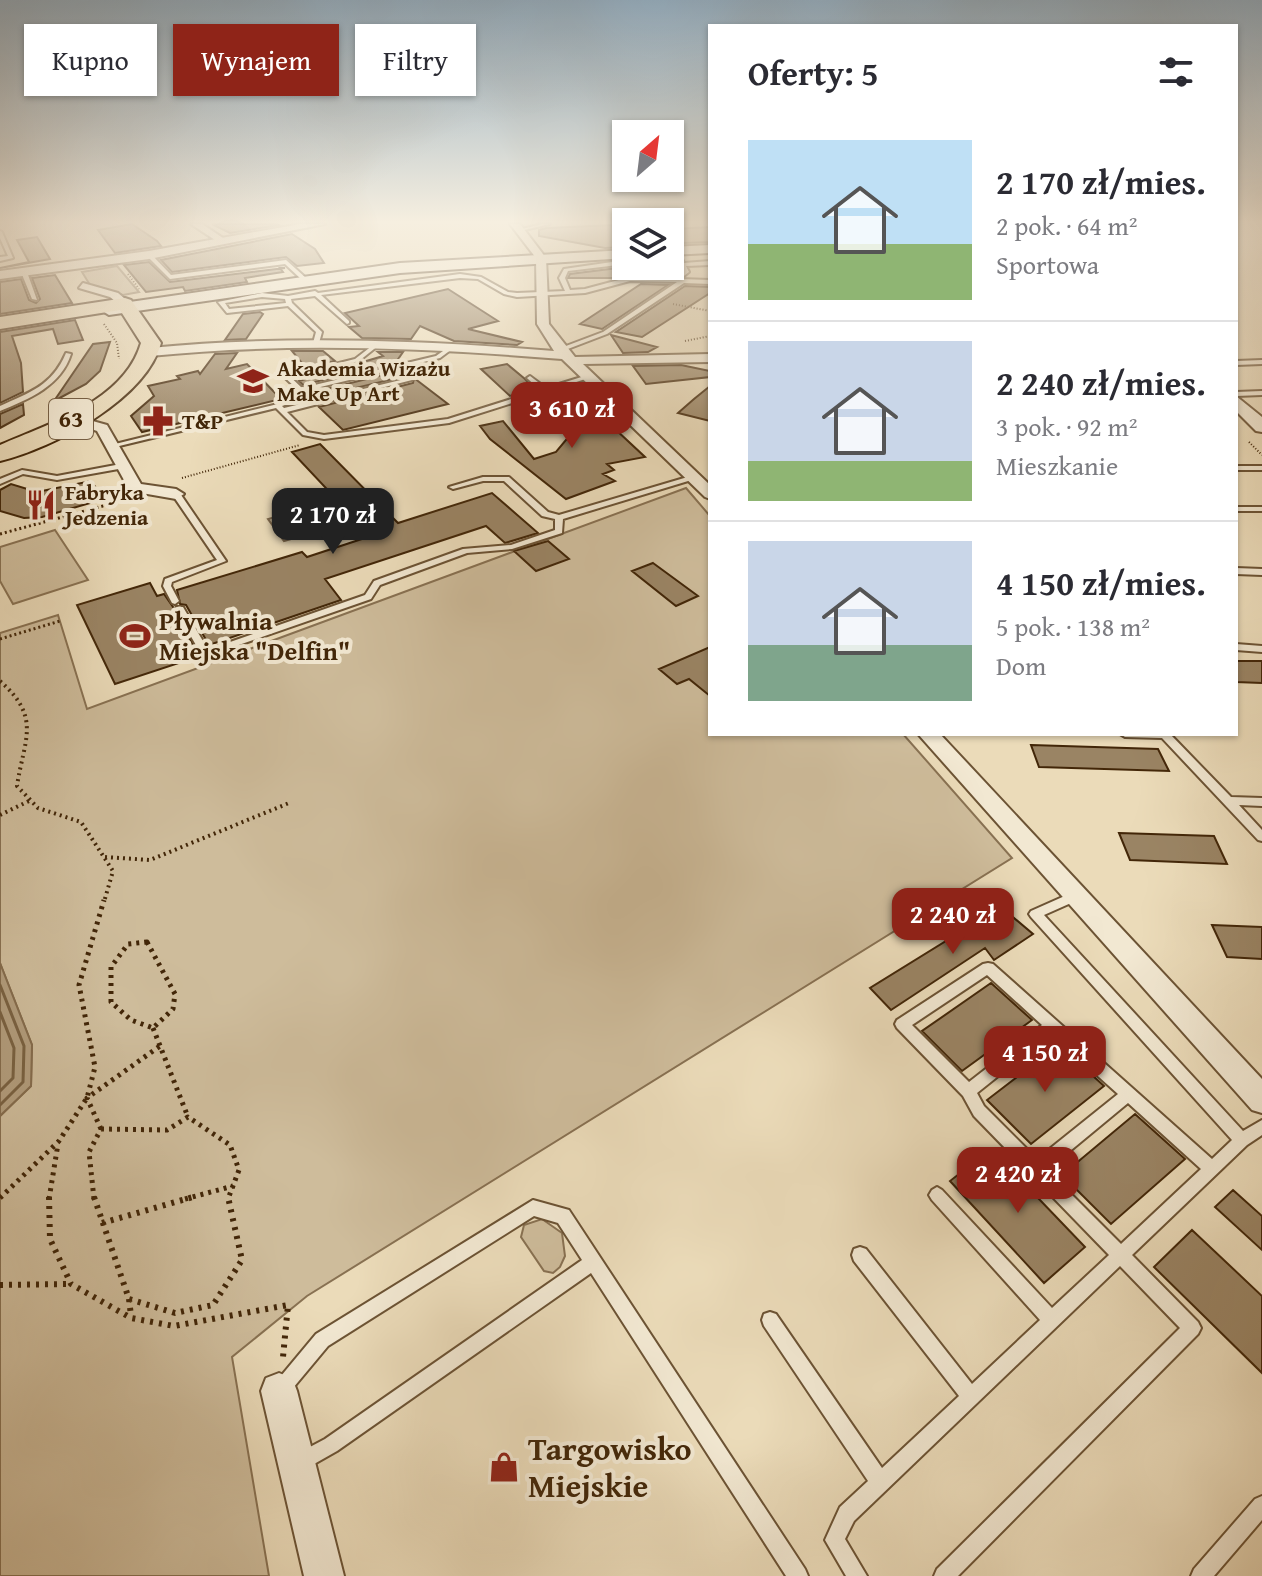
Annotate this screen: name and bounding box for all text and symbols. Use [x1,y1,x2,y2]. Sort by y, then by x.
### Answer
chip: Kupno [24,24,157,96]
chip: Wynajem [173,24,339,96]
chip: Filtry [355,24,476,96]
text: Oferty: 5 [748,48,879,97]
icon: filters [1154,50,1198,94]
north arrow [612,120,684,192]
map controls [612,120,684,280]
text: 2 170 zł/mies. [996,157,1206,206]
icon: home [812,172,908,268]
text: 2 pok. · 64 m² [996,206,1138,245]
button: layers [612,208,684,280]
text: Sportowa [996,245,1099,284]
place label: Akademia Wizażu Make Up Art [277,352,451,409]
text: 2 240 zł/mies. [996,358,1206,407]
school or university icon: Akademia Wizażu Make Up Art [236,364,270,398]
icon: home [812,373,908,469]
pin: 3 610 zł [489,382,655,450]
text: 3 610 zł [529,388,615,427]
road number: 63 [49,399,93,439]
pharmacy icon: T&P [141,404,175,438]
place label: T&P [182,405,223,437]
text: 3 pok. · 92 m² [996,407,1138,446]
text: Mieszkanie [996,446,1118,485]
place label: Fabryka Jedzenia [61,476,149,533]
restaurant icon: Fabryka Jedzenia [24,488,58,522]
pin: 2 170 zł [250,488,416,556]
text: 2 170 zł [290,494,376,533]
text: 4 150 zł/mies. [996,558,1206,607]
icon: home [812,573,908,669]
place label: Pływalnia Miejska "Delfin" [159,601,350,670]
text: 5 pok. · 138 m² [996,607,1150,646]
sports icon: Pływalnia Miejska "Delfin" [118,619,152,653]
text: Dom [996,646,1046,685]
pin: 2 240 zł [870,888,1036,956]
text: 2 240 zł [910,894,996,933]
pin: 4 150 zł [962,1026,1128,1094]
text: 4 150 zł [1002,1032,1088,1071]
pin: 2 420 zł [935,1147,1101,1215]
text: 2 420 zł [975,1153,1061,1192]
place label: Targowisko Miejskie [528,1425,691,1509]
shop icon: Targowisko Miejskie [487,1450,521,1484]

